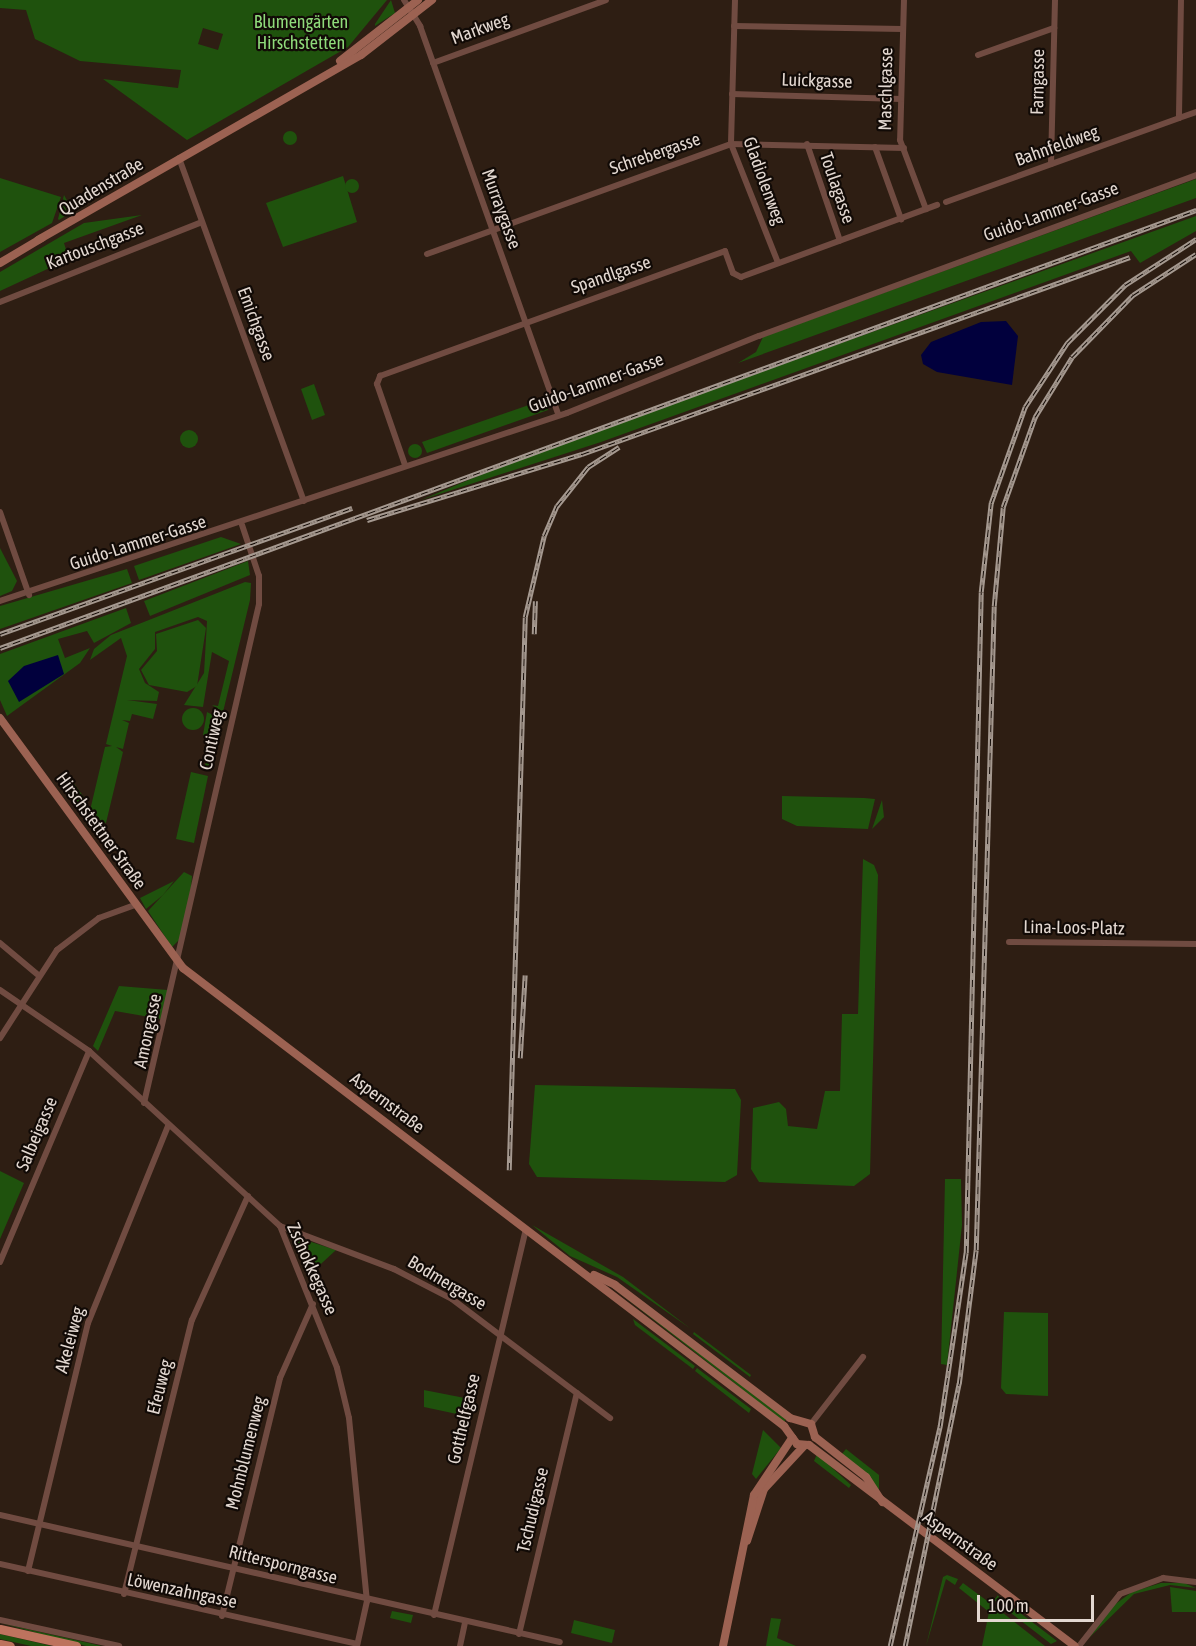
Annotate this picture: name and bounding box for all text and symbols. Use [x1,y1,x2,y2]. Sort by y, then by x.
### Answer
street label: Markweg [448,9,512,49]
park label: Blumengärten Hirschstetten [254,12,348,54]
street label: Maschlgasse [874,47,898,131]
street label: Farngasse [1027,49,1049,115]
street label: Luickgasse [781,69,853,93]
street label: Bahnfeldweg [1012,121,1102,171]
street label: Schrebergasse [607,128,703,180]
street label: Gladiolenweg [738,134,790,228]
street label: Toulagasse [815,150,859,226]
street label: Quadenstraße [55,153,147,221]
street label: Murraygasse [477,166,525,252]
street label: Guido-Lammer-Gasse [981,178,1121,246]
street label: Kartouschgasse [43,218,147,274]
street label: Spandlgasse [568,251,654,299]
street label: Emichgasse [233,284,279,364]
street label: Guido-Lammer-Gasse [526,349,666,417]
street label: Guido-Lammer-Gasse [67,511,209,575]
street label: Contiweg [195,708,229,772]
street label: Hirschstettner Straße [51,768,151,894]
street label: Lina-Loos-Platz [1023,916,1125,940]
street label: Amongasse [130,992,166,1070]
street label: Aspernstraße [346,1068,428,1138]
street label: Salbeigasse [12,1094,62,1174]
street label: Zschokkegasse [282,1220,342,1318]
street label: Bodmergasse [404,1251,490,1315]
street label: Akeleiweg [51,1304,89,1376]
street label: Efeuweg [143,1357,177,1417]
street label: Gotthelfgasse [443,1372,485,1466]
street label: Mohnblumenweg [221,1394,271,1512]
street label: Tschudigasse [513,1465,553,1555]
street label: Aspernstraße [918,1507,1002,1575]
street label: Rittersporngasse [227,1541,339,1589]
street label: Löwenzahngasse [125,1569,239,1613]
scale bar [980,1583,1097,1621]
text: 100 m [988,1595,1029,1616]

